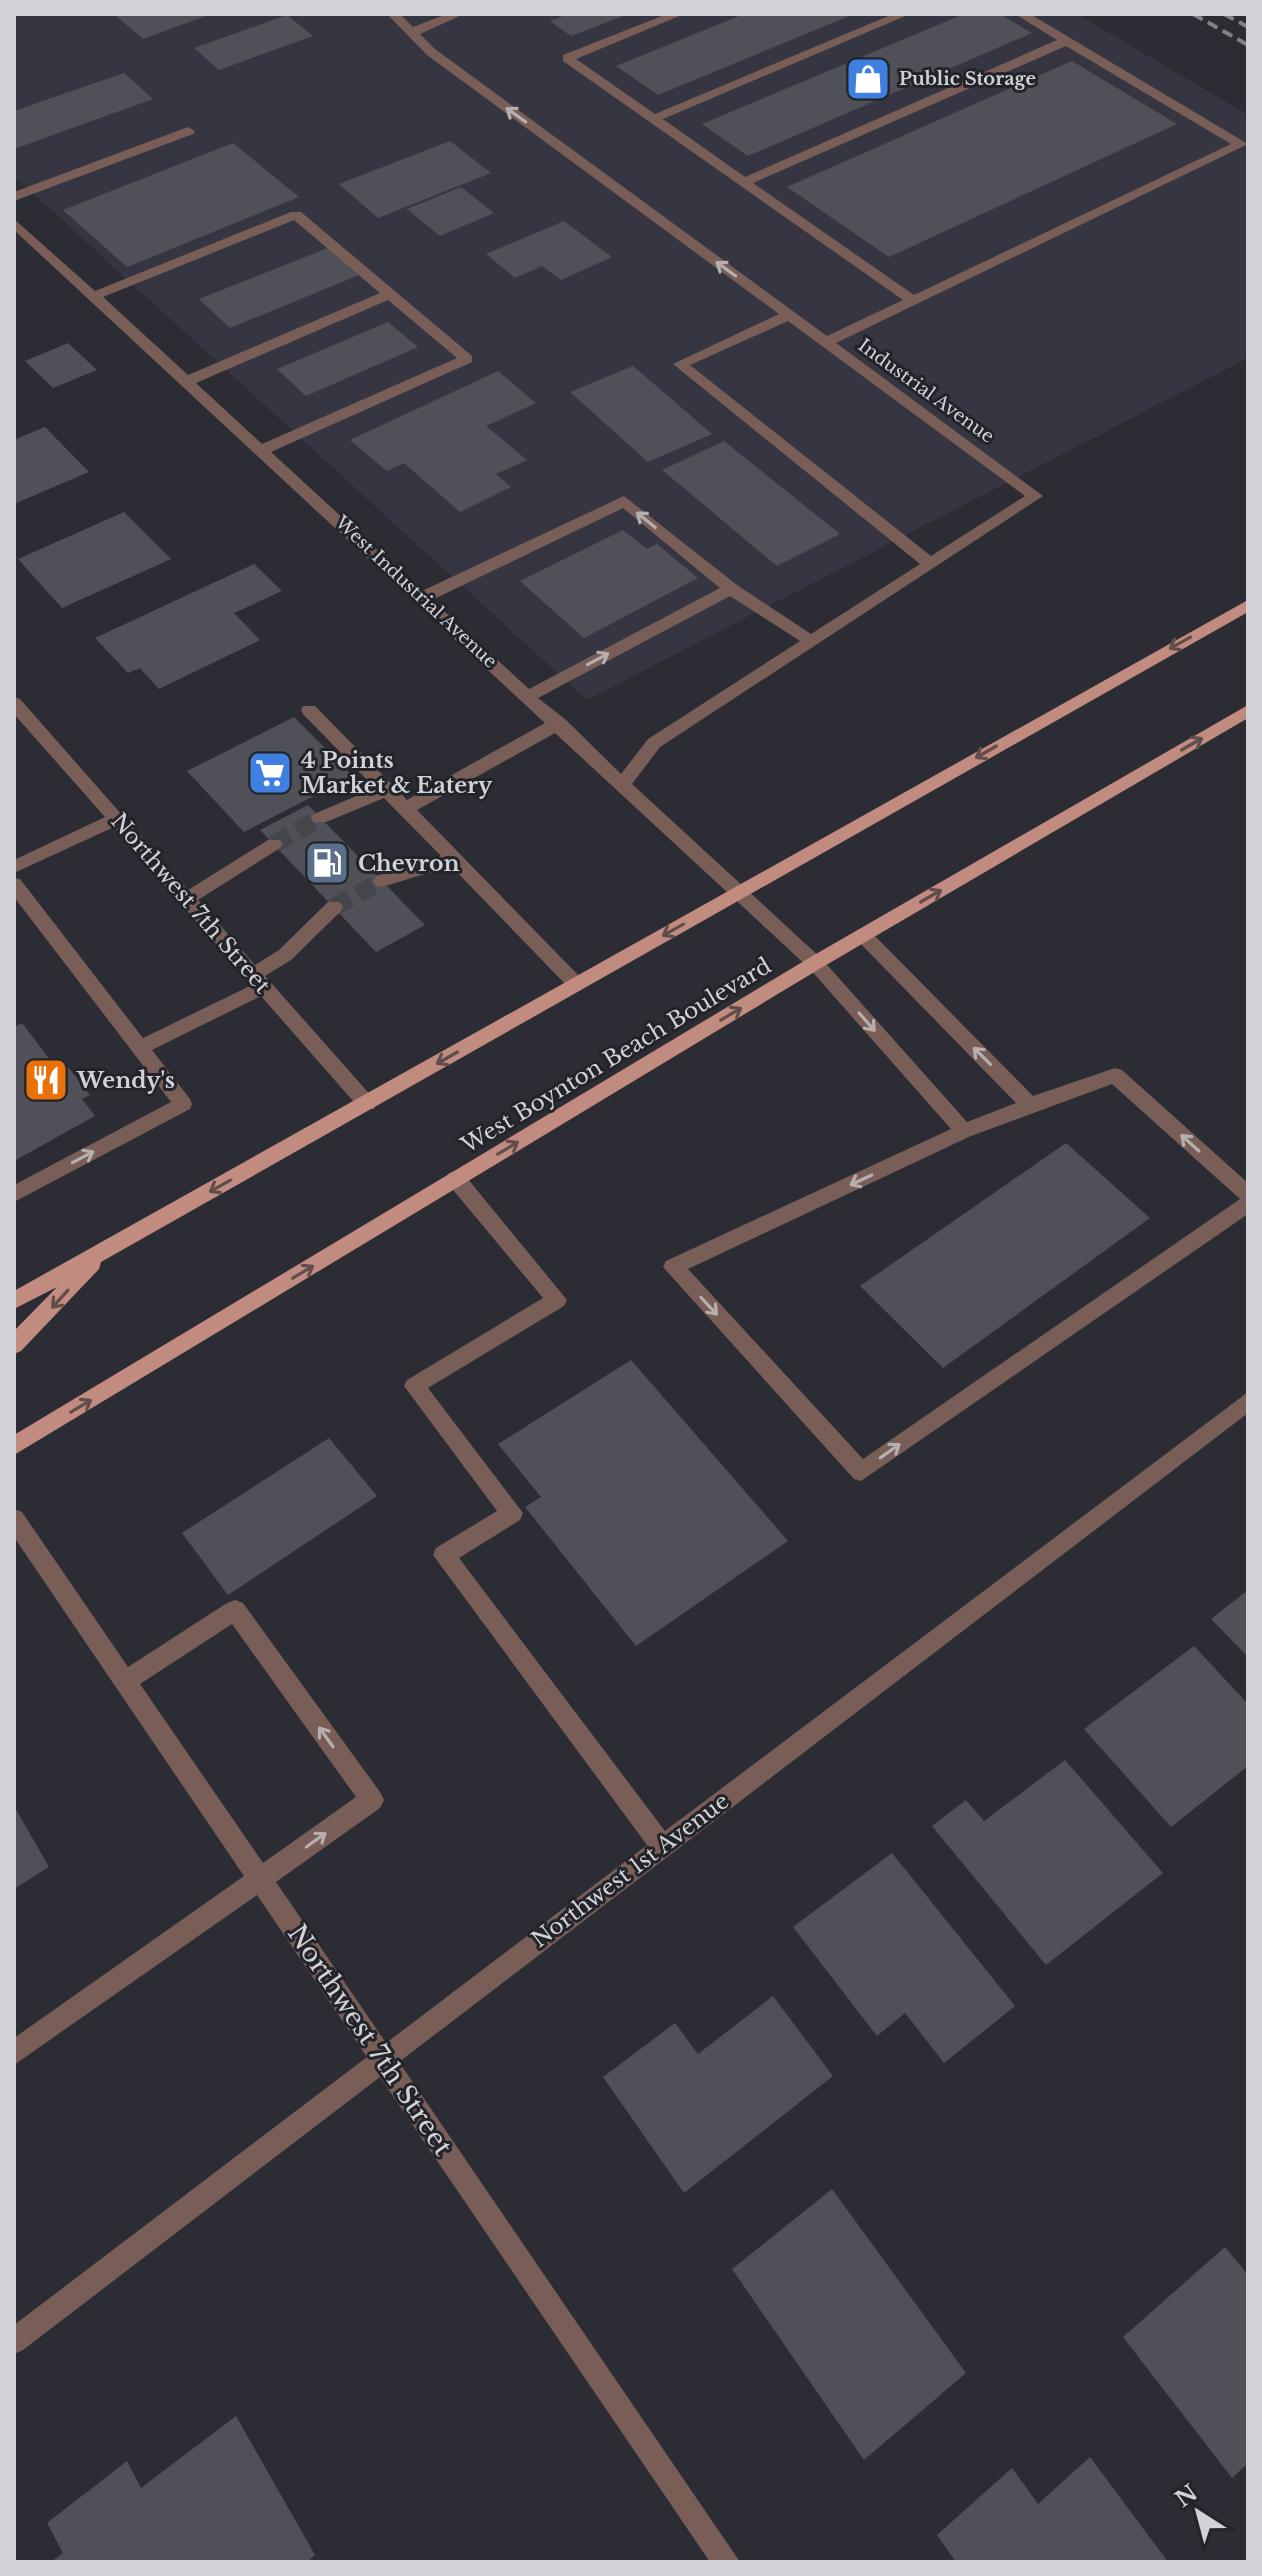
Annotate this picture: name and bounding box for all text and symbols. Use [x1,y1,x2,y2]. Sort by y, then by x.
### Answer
shop icon: Public Storage [844,55,892,103]
place label: Public Storage [899,68,1036,90]
one-way arrow [506,107,527,124]
one-way arrow [715,260,737,277]
street label: Industrial Avenue [854,334,998,448]
street label: West Industrial Avenue [330,511,501,673]
one-way arrow [636,511,657,528]
one-way arrow [1169,635,1192,651]
one-way arrow [586,651,609,667]
one-way arrow [1180,736,1204,751]
one-way arrow [975,744,998,760]
place label: 4 Points Market & Eatery [301,747,493,799]
supermarket icon: 4 Points Market & Eatery [246,749,294,797]
street label: Northwest 7th Street [105,808,277,999]
fuel station icon: Chevron [303,839,351,887]
place label: Chevron [358,850,459,877]
one-way arrow [918,888,942,903]
one-way arrow [662,922,685,938]
street label: West Boynton Beach Boulevard [456,952,776,1159]
one-way arrow [719,1006,742,1022]
one-way arrow [858,1011,876,1031]
one-way arrow [973,1047,992,1066]
one-way arrow [436,1050,459,1066]
restaurant icon: Wendy's [22,1056,70,1104]
place label: Wendy's [76,1067,175,1094]
one-way arrow [1181,1134,1201,1152]
one-way arrow [496,1140,519,1156]
one-way arrow [71,1149,94,1165]
one-way arrow [849,1173,873,1188]
one-way arrow [209,1179,233,1194]
one-way arrow [291,1264,314,1280]
one-way arrow [51,1289,69,1309]
one-way arrow [699,1296,717,1316]
one-way arrow [69,1398,92,1414]
one-way arrow [878,1443,900,1460]
one-way arrow [318,1726,334,1748]
street label: Northwest 1st Avenue [526,1787,734,1953]
one-way arrow [305,1832,327,1848]
street label: Northwest 7th Street [281,1919,459,2162]
north arrow [1158,2472,1238,2552]
text: N [1170,2479,1203,2513]

